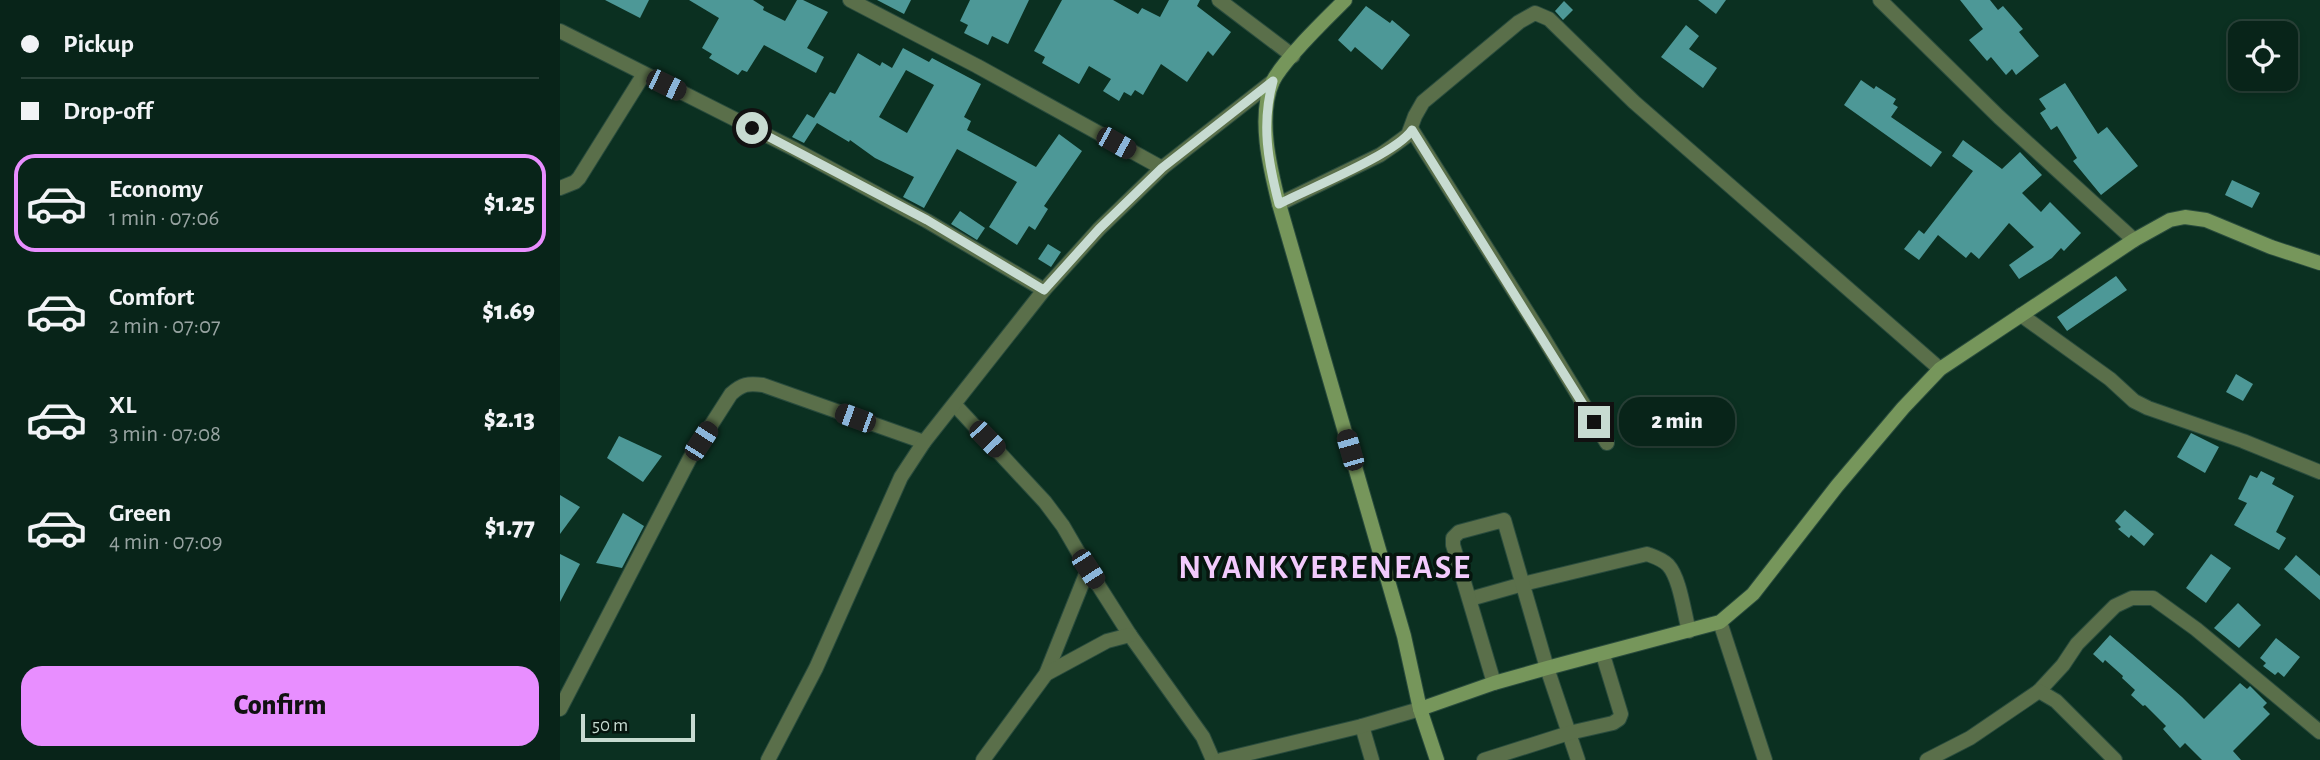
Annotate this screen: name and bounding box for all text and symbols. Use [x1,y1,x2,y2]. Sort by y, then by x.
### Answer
map controls [2228,21,2298,91]
button: locate [2228,21,2298,91]
text: Pickup [63,31,134,57]
car [643,66,690,104]
text: Drop-off [63,98,152,124]
route start [736,112,768,144]
car [1093,124,1140,162]
icon: car [25,172,88,235]
text: Economy [109,176,203,202]
text: $1.25 [484,190,535,216]
text: 1 min · 07:06 [109,207,219,230]
icon: car [25,280,88,343]
text: Comfort [109,284,194,310]
text: $1.69 [482,298,535,324]
text: 2 min · 07:07 [109,315,221,338]
icon: car [25,388,88,451]
text: XL [109,392,136,418]
callout: 2 min [1618,398,1734,446]
car [832,401,879,435]
text: $2.13 [484,406,535,432]
route end [1578,406,1610,438]
text: 2 min [1651,410,1703,433]
car [965,417,1010,461]
car [681,418,722,464]
text: 3 min · 07:08 [109,423,221,446]
car [1335,427,1366,473]
icon: car [25,496,88,559]
text: Green [109,500,171,526]
text: $1.77 [485,514,535,540]
text: 4 min · 07:09 [109,531,223,554]
car [1068,546,1109,592]
district label: NYANKYERENEASE [1178,552,1472,585]
button: Confirm [21,666,539,746]
scale bar [581,711,695,743]
text: 50 m [592,716,628,735]

